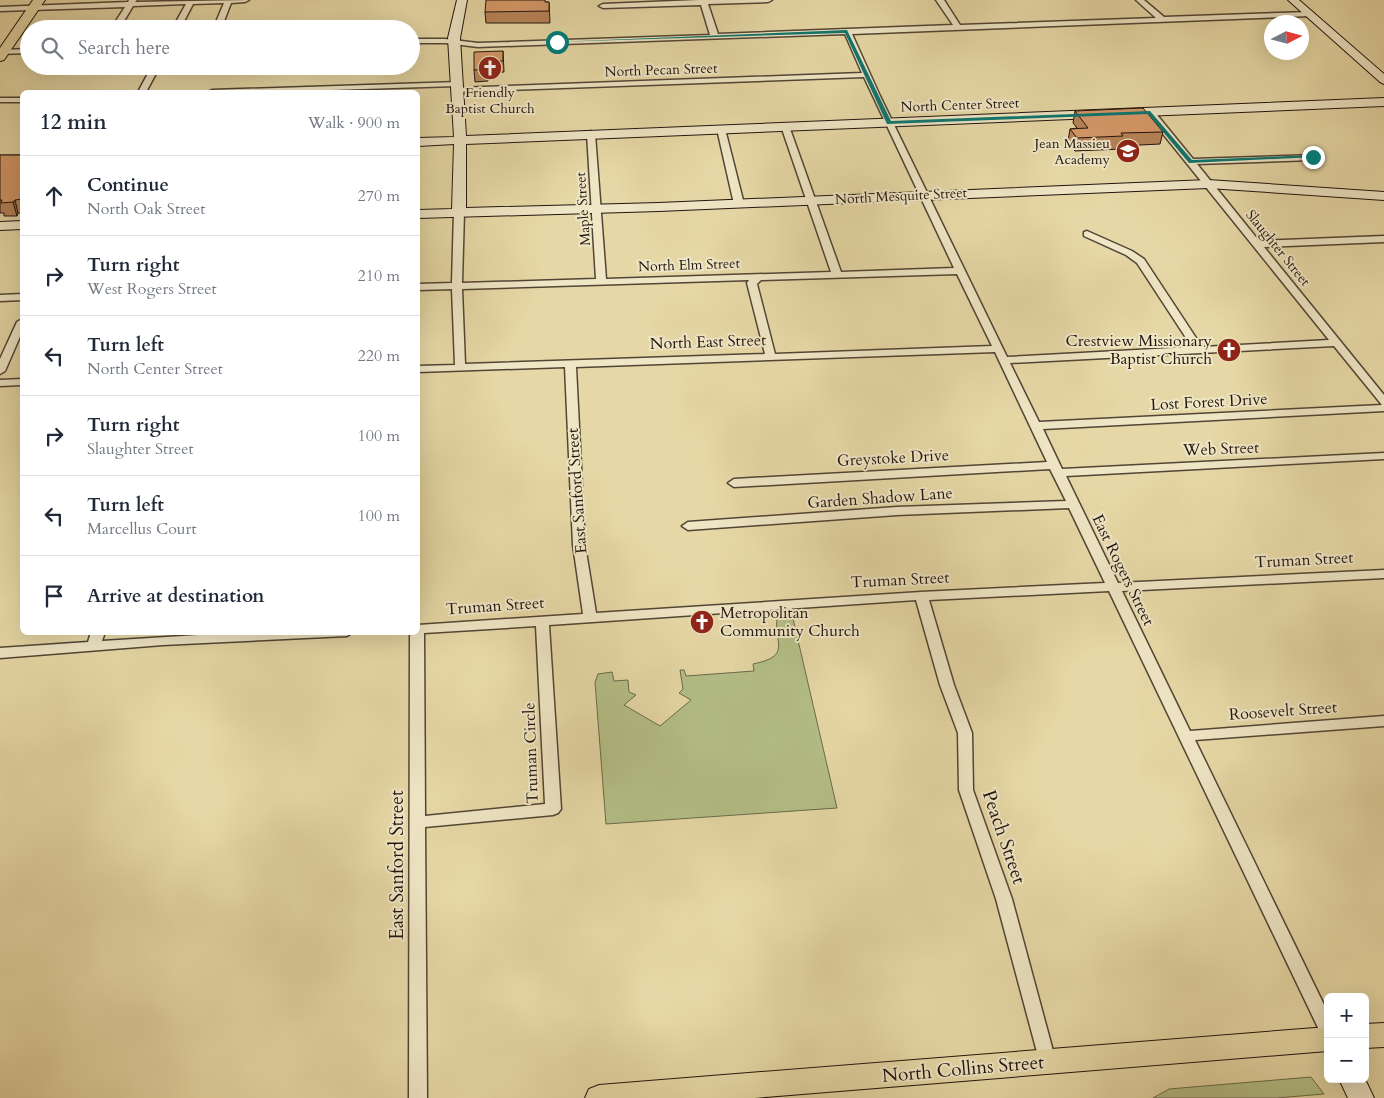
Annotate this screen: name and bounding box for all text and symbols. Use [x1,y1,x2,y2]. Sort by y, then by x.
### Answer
north arrow [1264,15,1309,60]
search box [20,20,420,75]
route start [546,31,569,54]
icon: search [38,34,66,62]
text: Search here [78,35,170,61]
church icon: Friendly Baptist Church [477,55,503,81]
street label: North Pecan Street [604,59,718,81]
place label: Friendly Baptist Church [445,83,535,118]
street label: North Center Street [900,93,1020,117]
text: 12 min [40,108,107,137]
text: Walk · 900 m [308,112,400,134]
place label: Jean Massieu Academy [1033,134,1111,169]
school or university icon: Jean Massieu Academy [1115,138,1141,164]
route end [1302,146,1325,169]
street label: Maple Street [571,171,595,247]
text: Continue [87,172,169,198]
icon: ahead [40,182,68,210]
street label: North Mesquite Street [835,183,968,209]
text: 270 m [358,185,400,207]
text: North Oak Street [87,198,205,220]
street label: Slaughter Street [1241,206,1315,291]
text: Turn right [87,252,179,278]
street label: North Elm Street [638,254,741,276]
icon: right [40,262,68,290]
text: 210 m [358,265,400,287]
text: West Rogers Street [87,278,217,300]
street label: North East Street [650,329,766,355]
place label: Crestview Missionary Baptist Church [1066,330,1213,370]
text: Turn left [87,332,164,358]
church icon: Crestview Missionary Baptist Church [1216,337,1242,363]
icon: left [40,342,68,370]
text: 220 m [358,345,400,367]
text: North Center Street [87,358,223,380]
street label: Lost Forest Drive [1150,388,1268,416]
text: Turn right [87,412,179,438]
icon: right [40,422,68,450]
text: 100 m [358,425,400,447]
street label: East Sanford Street [562,427,592,555]
street label: Web Street [1181,437,1260,461]
text: Slaughter Street [87,438,193,460]
street label: Greystoke Drive [836,444,950,472]
street label: Garden Shadow Lane [807,482,953,514]
text: Turn left [87,492,164,518]
icon: left [40,502,68,530]
text: 100 m [358,505,400,527]
street label: East Rogers Street [1086,511,1160,629]
text: Marcellus Court [87,518,197,540]
street label: Truman Street [1254,546,1354,574]
street label: Truman Street [850,566,950,594]
icon: arrive [40,582,68,610]
text: Arrive at destination [87,583,264,609]
street label: Truman Street [445,592,545,620]
place label: Metropolitan Community Church [720,602,860,642]
church icon: Metropolitan Community Church [689,609,715,635]
street label: Roosevelt Street [1228,696,1338,726]
street label: Truman Circle [518,702,544,804]
street label: Peach Street [976,786,1032,888]
street label: East Sanford Street [384,790,410,940]
map controls [1324,993,1369,1083]
button: + [1324,993,1369,1038]
button: − [1324,1038,1369,1083]
street label: North Collins Street [881,1049,1045,1089]

